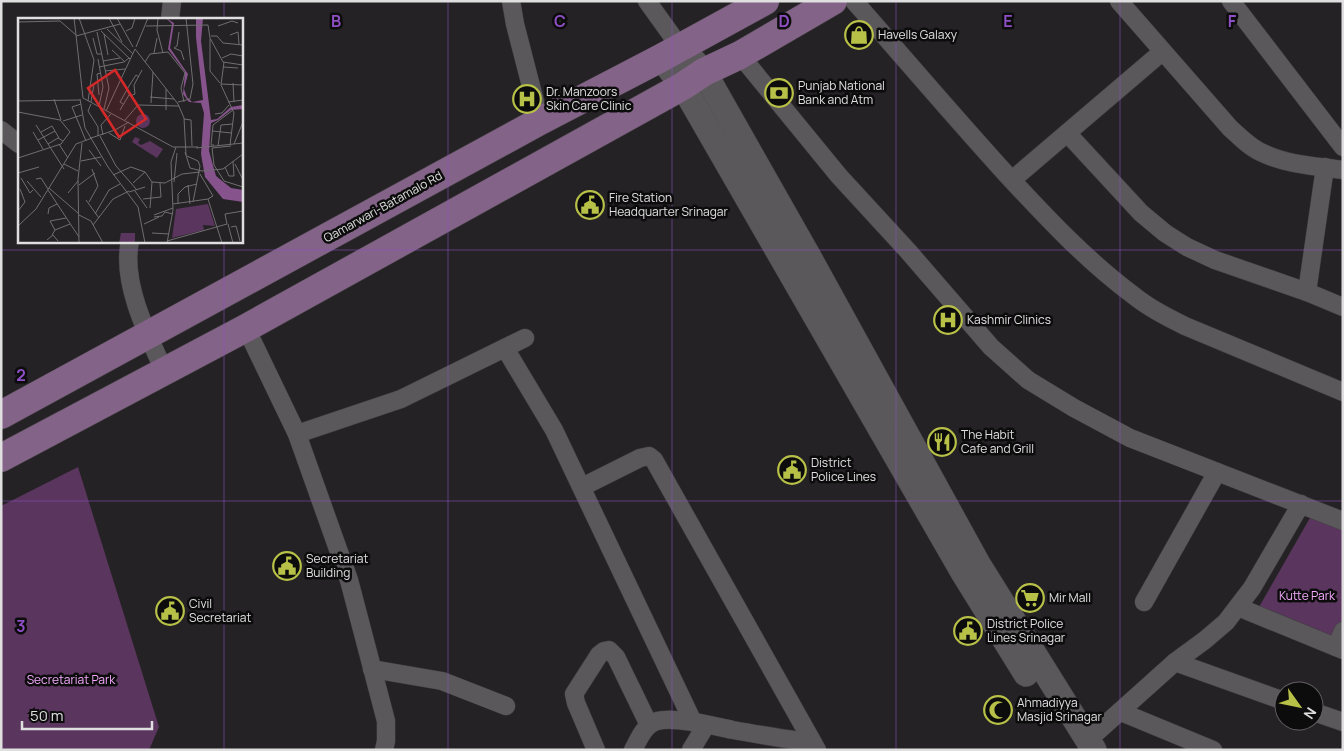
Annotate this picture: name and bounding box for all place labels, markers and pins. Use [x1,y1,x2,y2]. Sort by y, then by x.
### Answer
shop icon: Havells Galaxy [844,20,874,50]
place label: Havells Galaxy [878,26,958,43]
place label: Punjab National Bank and Atm [798,77,885,108]
bank icon: Punjab National Bank and Atm [764,78,794,108]
place label: Dr. Manzoors Skin Care Clinic [546,83,632,114]
hospital icon: Dr. Manzoors Skin Care Clinic [512,84,542,114]
place label: Fire Station Headquarter Srinagar [609,189,729,220]
public building icon: Fire Station Headquarter Srinagar [575,190,605,220]
hospital icon: Kashmir Clinics [933,305,963,335]
place label: Kashmir Clinics [967,311,1051,328]
place label: The Habit Cafe and Grill [961,426,1034,457]
restaurant icon: The Habit Cafe and Grill [927,427,957,457]
place label: District Police Lines [811,454,876,485]
public building icon: District Police Lines [777,455,807,485]
place label: Secretariat Building [306,550,369,581]
public building icon: Secretariat Building [272,551,302,581]
supermarket icon: Mir Mall [1015,583,1045,613]
place label: Mir Mall [1049,589,1091,606]
place label: Civil Secretariat [189,595,252,626]
public building icon: Civil Secretariat [155,596,185,626]
place label: District Police Lines Srinagar [987,615,1066,646]
public building icon: District Police Lines Srinagar [953,616,983,646]
place label: Ahmadiyya Masjid Srinagar [1017,694,1102,725]
mosque icon: Ahmadiyya Masjid Srinagar [983,695,1013,725]

